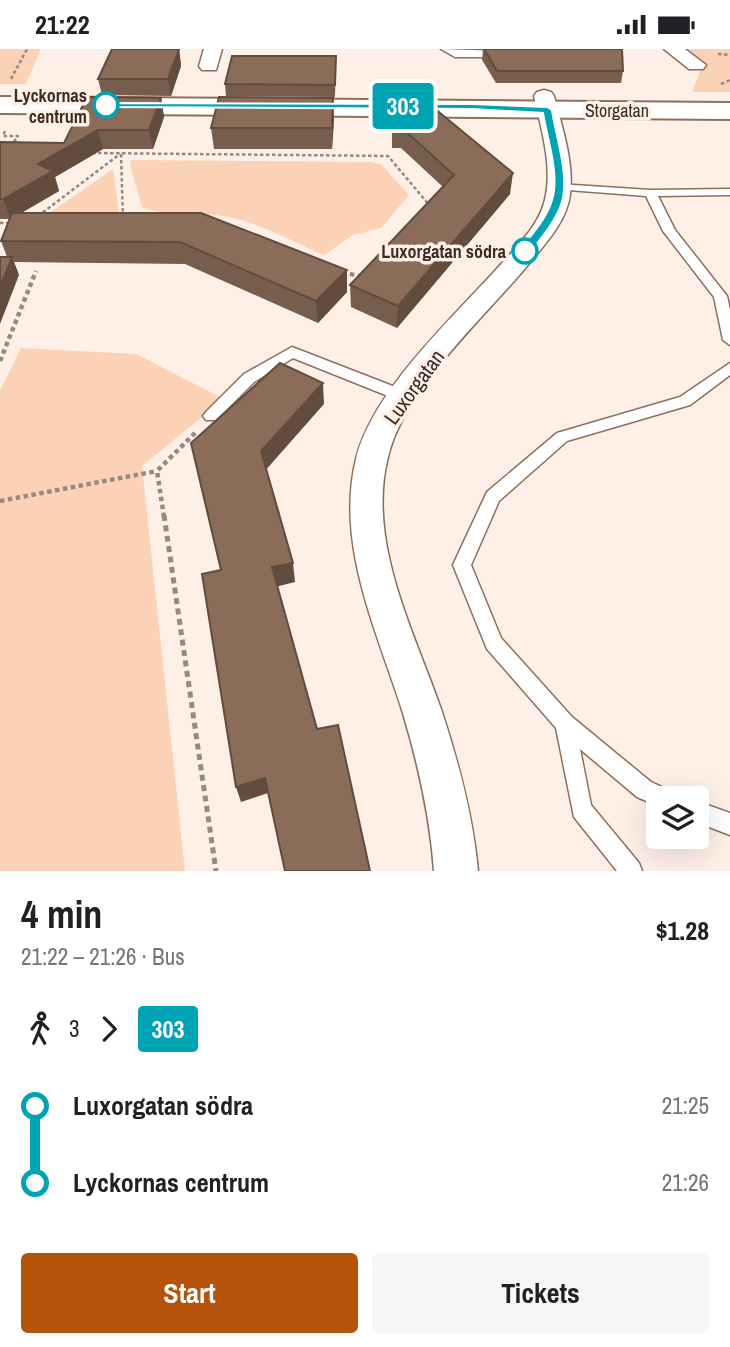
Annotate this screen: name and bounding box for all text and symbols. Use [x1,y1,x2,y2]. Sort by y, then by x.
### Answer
text: 21:22 [35,7,90,42]
place label: Lyckornas centrum [14,83,87,129]
line badge: 303 [363,83,443,129]
text: 303 [387,90,419,122]
marker: Lyckornas centrum [93,92,119,118]
street label: Storgatan [585,98,649,123]
marker: Luxorgatan södra [512,238,538,264]
place label: Luxorgatan södra [381,239,507,264]
street label: Luxorgatan [377,344,451,430]
map controls [646,786,709,849]
button: layers [646,786,709,849]
text: 4 min [21,889,102,940]
text: $1.28 [656,913,709,948]
text: 21:22 – 21:26 · Bus [21,941,185,972]
icon: walk [21,1010,59,1048]
icon: forward [90,1010,128,1048]
text: 3 [69,1013,80,1044]
text: 303 [152,1013,184,1045]
text: Luxorgatan södra [73,1088,253,1123]
text: 21:25 [662,1090,709,1121]
text: Lyckornas centrum [73,1165,269,1200]
text: 21:26 [662,1167,709,1198]
button: Start [21,1253,358,1333]
button: Tickets [372,1253,709,1333]

